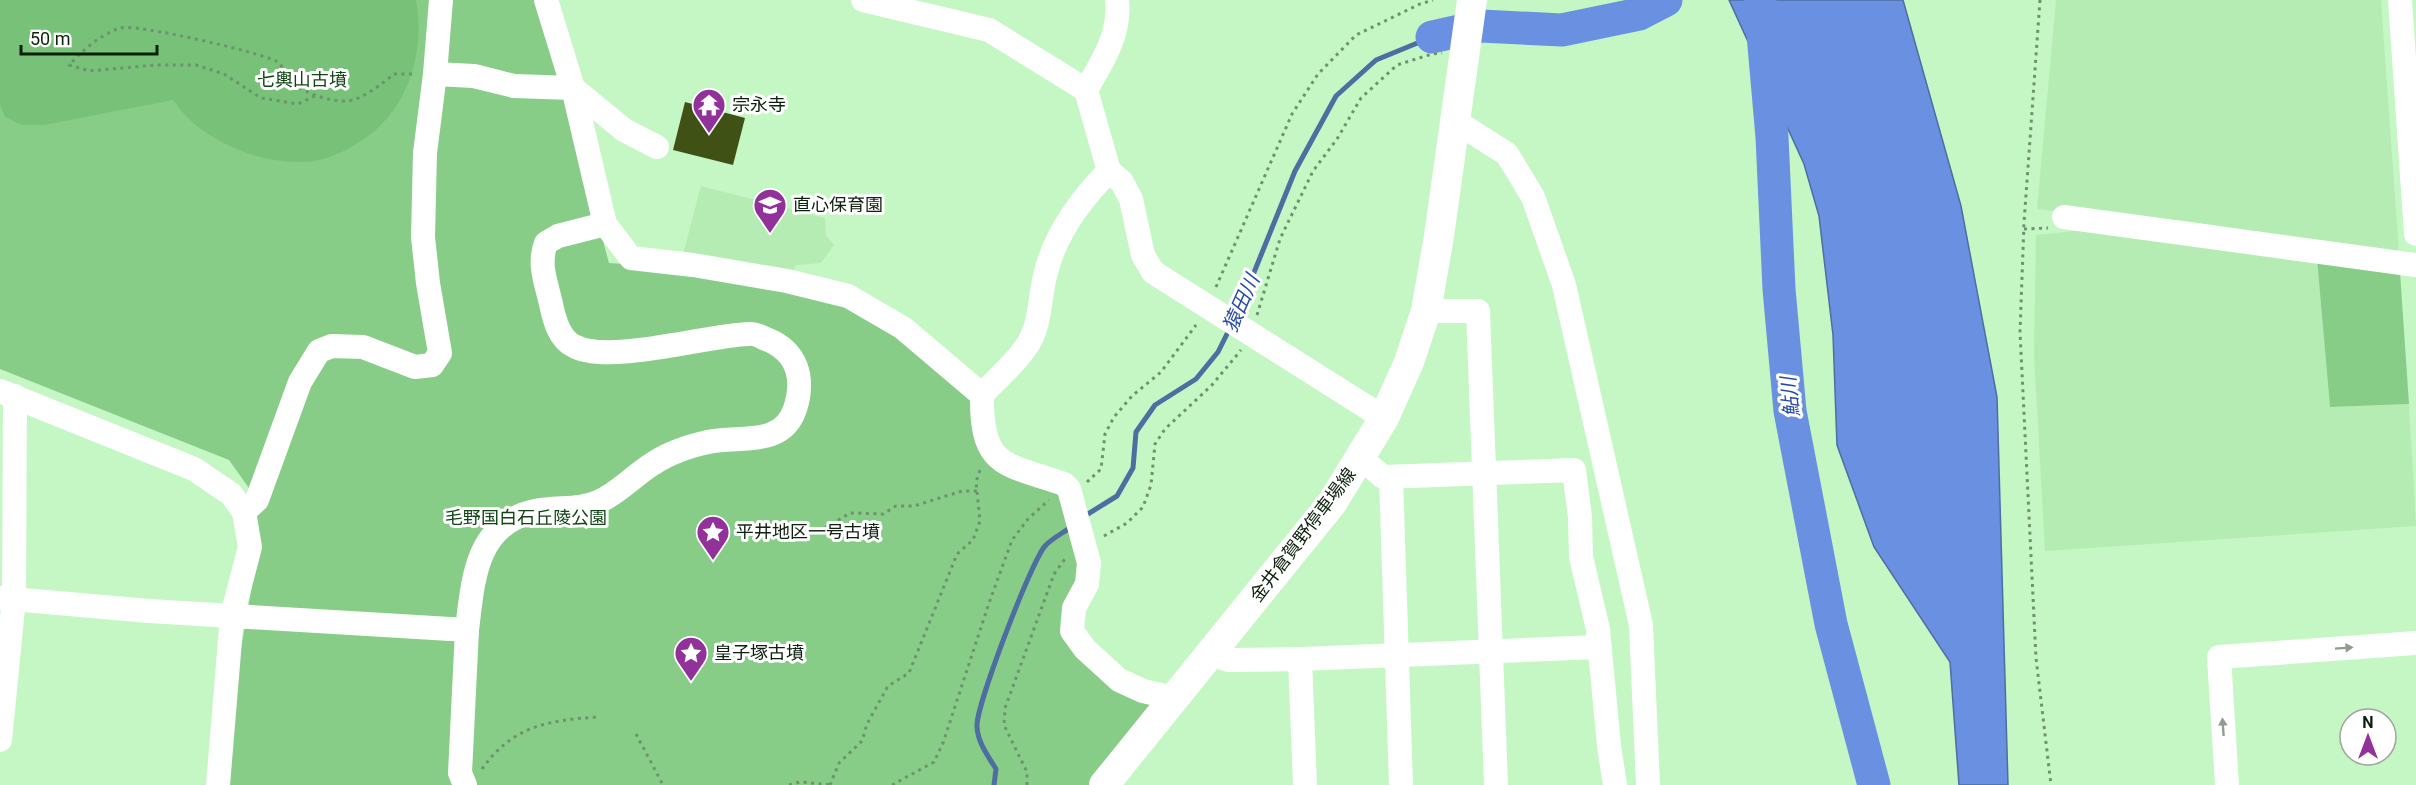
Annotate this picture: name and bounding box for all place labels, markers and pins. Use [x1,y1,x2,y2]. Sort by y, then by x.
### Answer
temple icon: 宗永寺 [691,87,727,134]
place label: 宗永寺 [732,94,786,115]
school or university icon: 直心保育園 [752,187,788,234]
place label: 直心保育園 [793,194,883,215]
place icon: 平井地区一号古墳 [695,514,731,561]
place label: 平井地区一号古墳 [736,521,880,542]
place icon: 皇子塚古墳 [673,635,709,682]
place label: 皇子塚古墳 [714,642,804,663]

